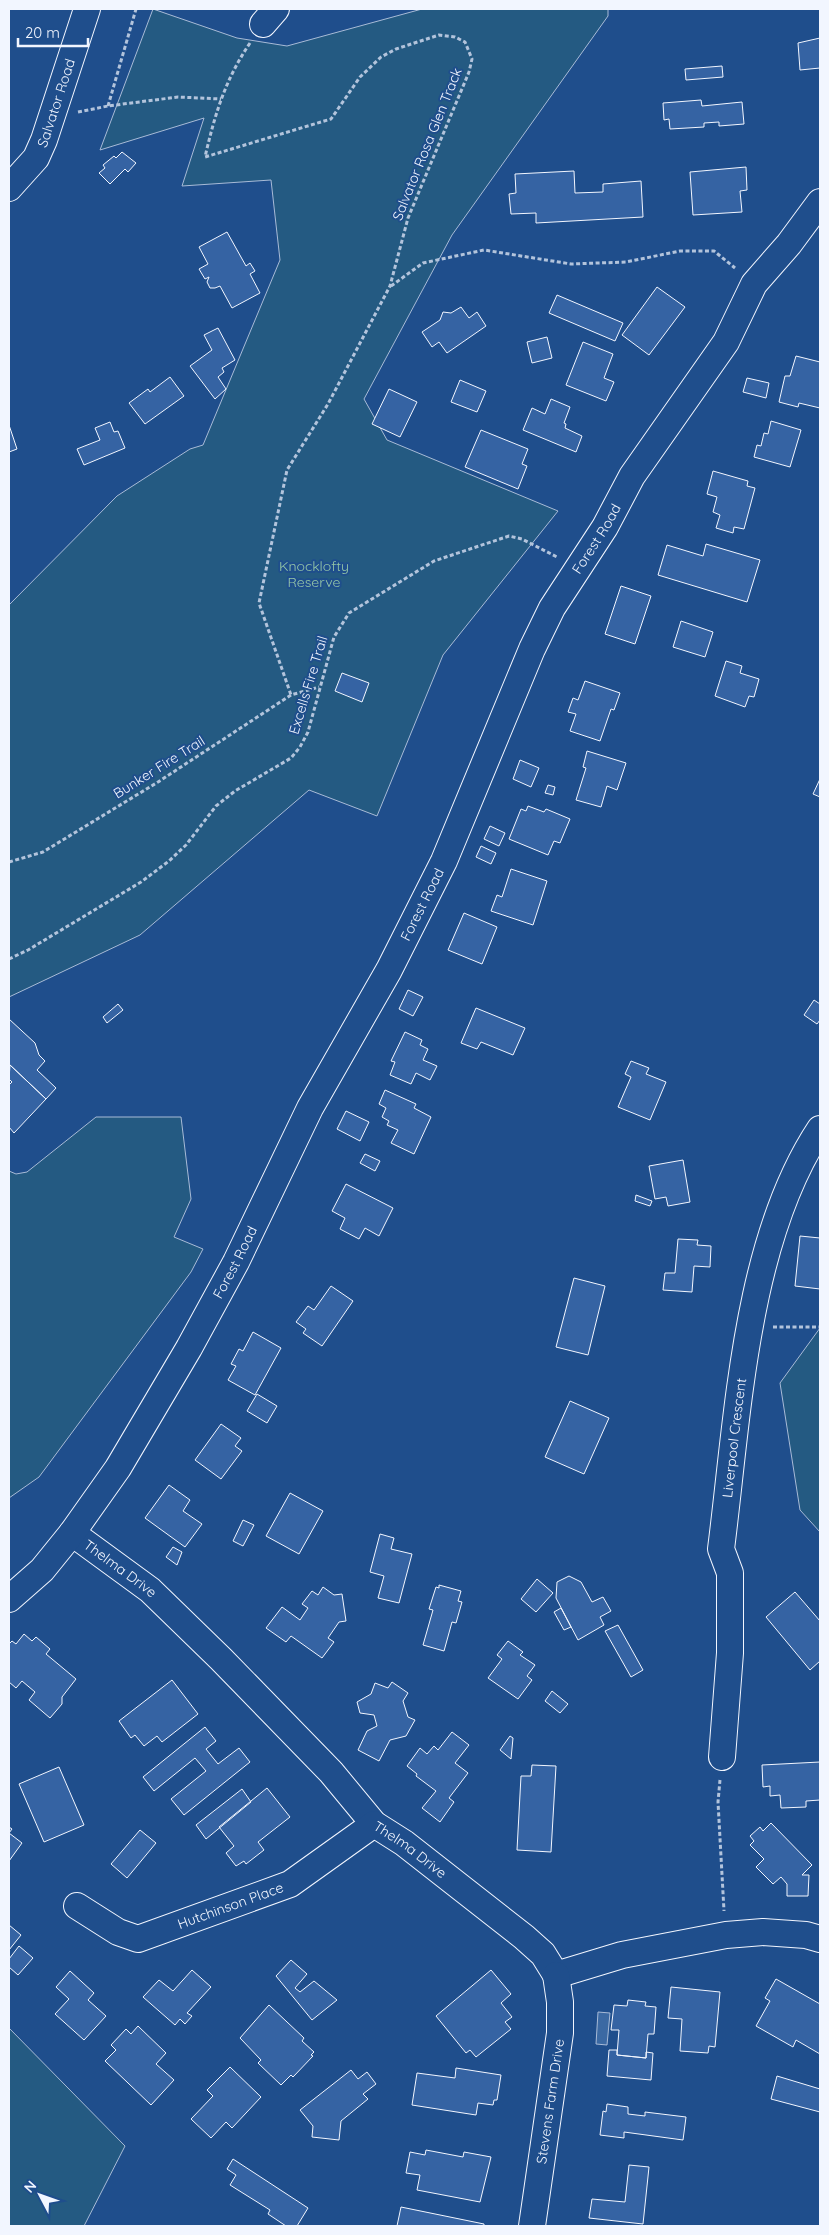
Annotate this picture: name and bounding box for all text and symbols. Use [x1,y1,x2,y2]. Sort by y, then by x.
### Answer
scale bar [18,15,88,47]
text: 20 m [25,23,60,42]
street label: Salvator Road [33,56,79,150]
street label: Salvator Rosa Glen Track [388,65,466,223]
street label: Forest Road [568,501,625,577]
park label: Knocklofty Reserve [279,557,349,591]
street label: Excells Fire Trail [285,634,331,736]
street label: Bunker Fire Trail [110,732,208,802]
street label: Forest Road [396,865,448,944]
street label: Forest Road [209,1223,261,1302]
street label: Liverpool Crescent [718,1376,750,1499]
street label: Thelma Drive [80,1536,161,1601]
street label: Thelma Drive [370,1817,450,1882]
street label: Hutchinson Place [175,1878,286,1933]
street label: Stevens Farm Drive [532,2038,568,2165]
north arrow [15,2170,65,2220]
text: N [20,2177,40,2196]

